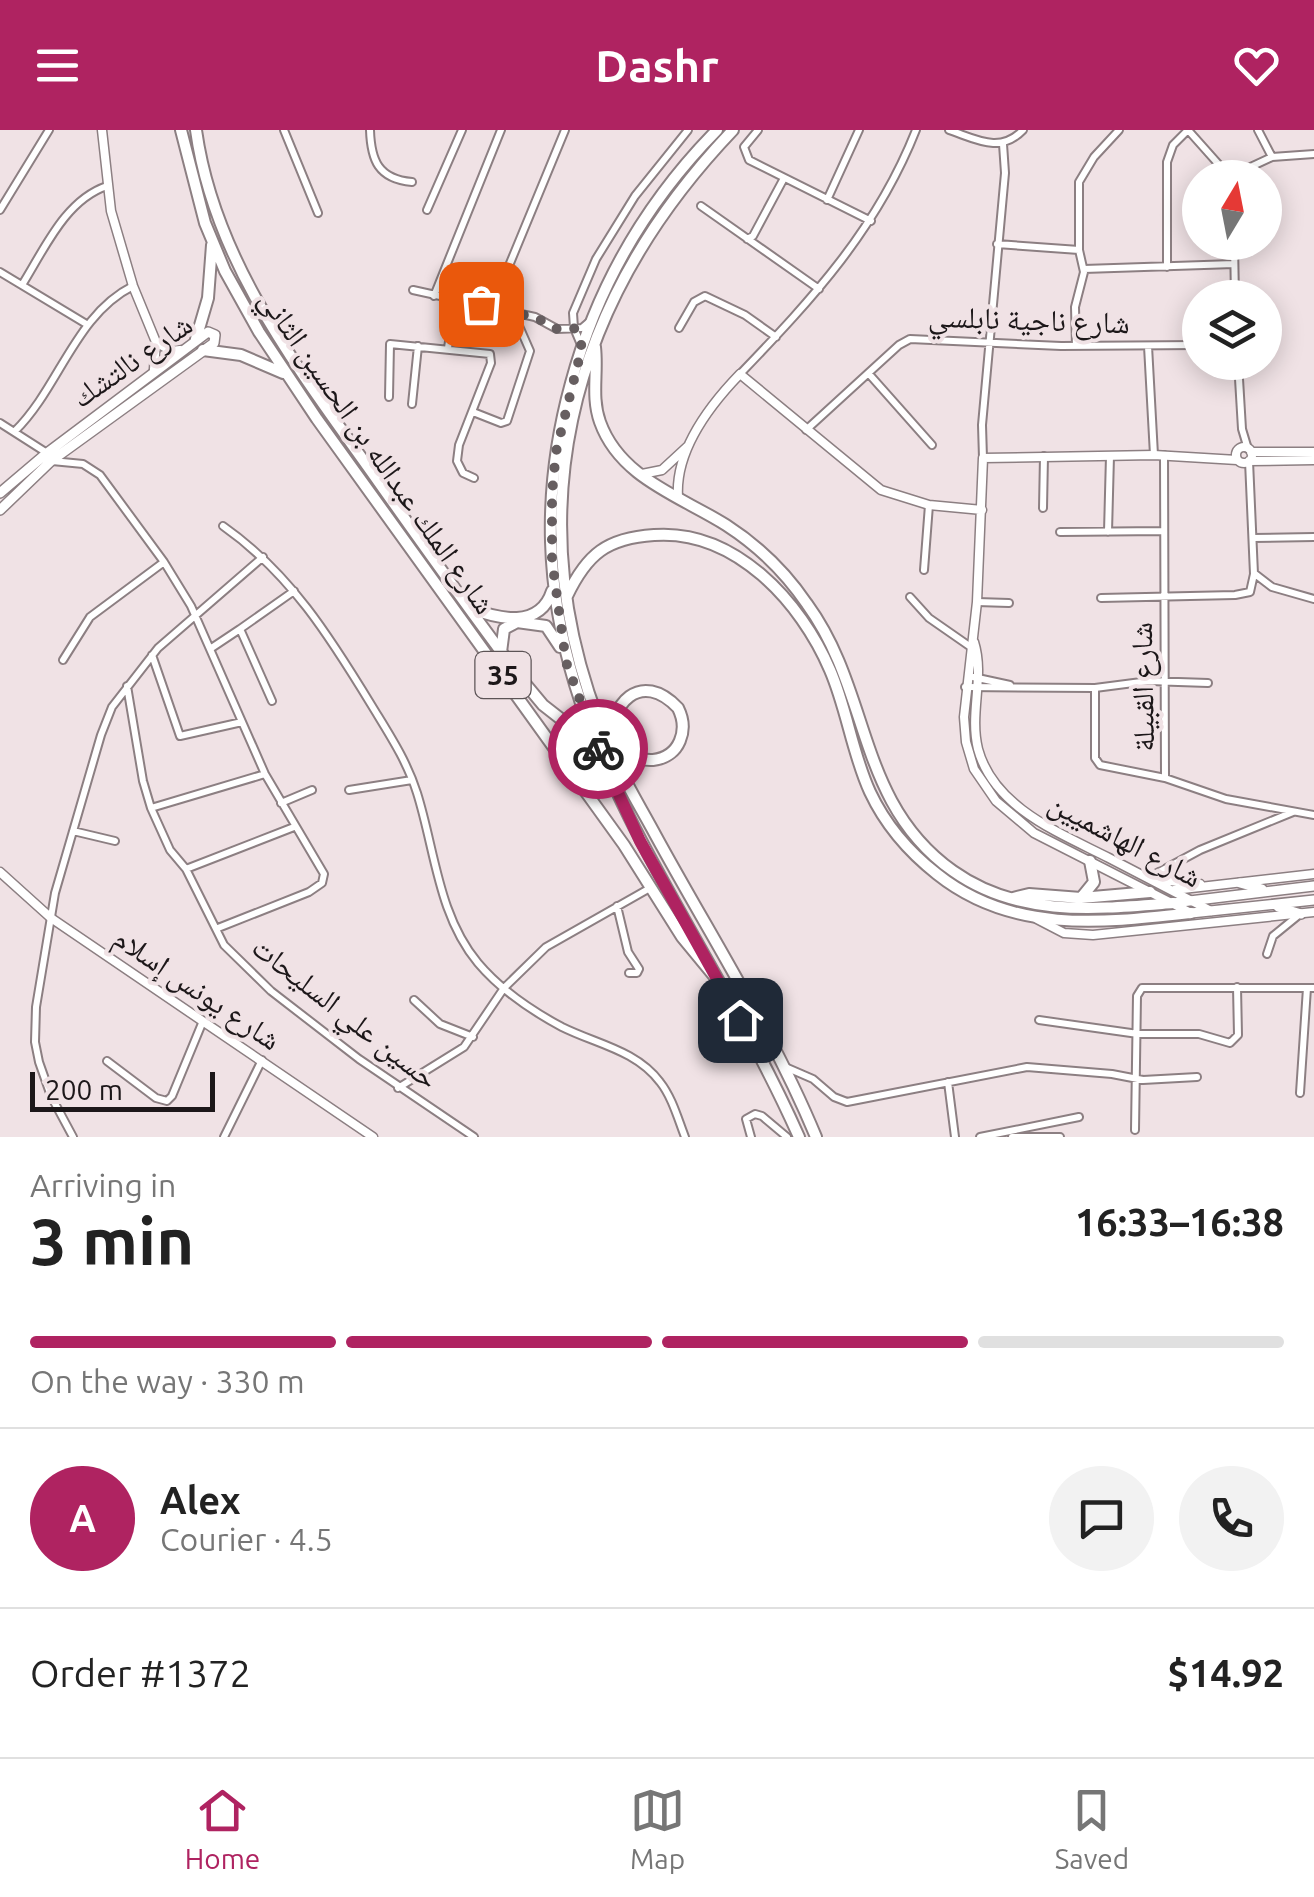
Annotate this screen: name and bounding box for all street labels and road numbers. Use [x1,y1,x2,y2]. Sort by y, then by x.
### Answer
street label: شارع الملك عبدالله بن الحسين الثاني [247,283,503,624]
street label: شارع ناجية نابلسي [927,298,1131,347]
street label: شارع نالتشك [65,306,200,416]
street label: شارع القبيلة [1124,622,1163,752]
road number: 35 [476,652,530,698]
street label: شارع الهاشميين [1042,785,1207,896]
street label: شارع يونس إسلام [106,920,287,1059]
street label: حسين علي السليحات [241,929,445,1101]

